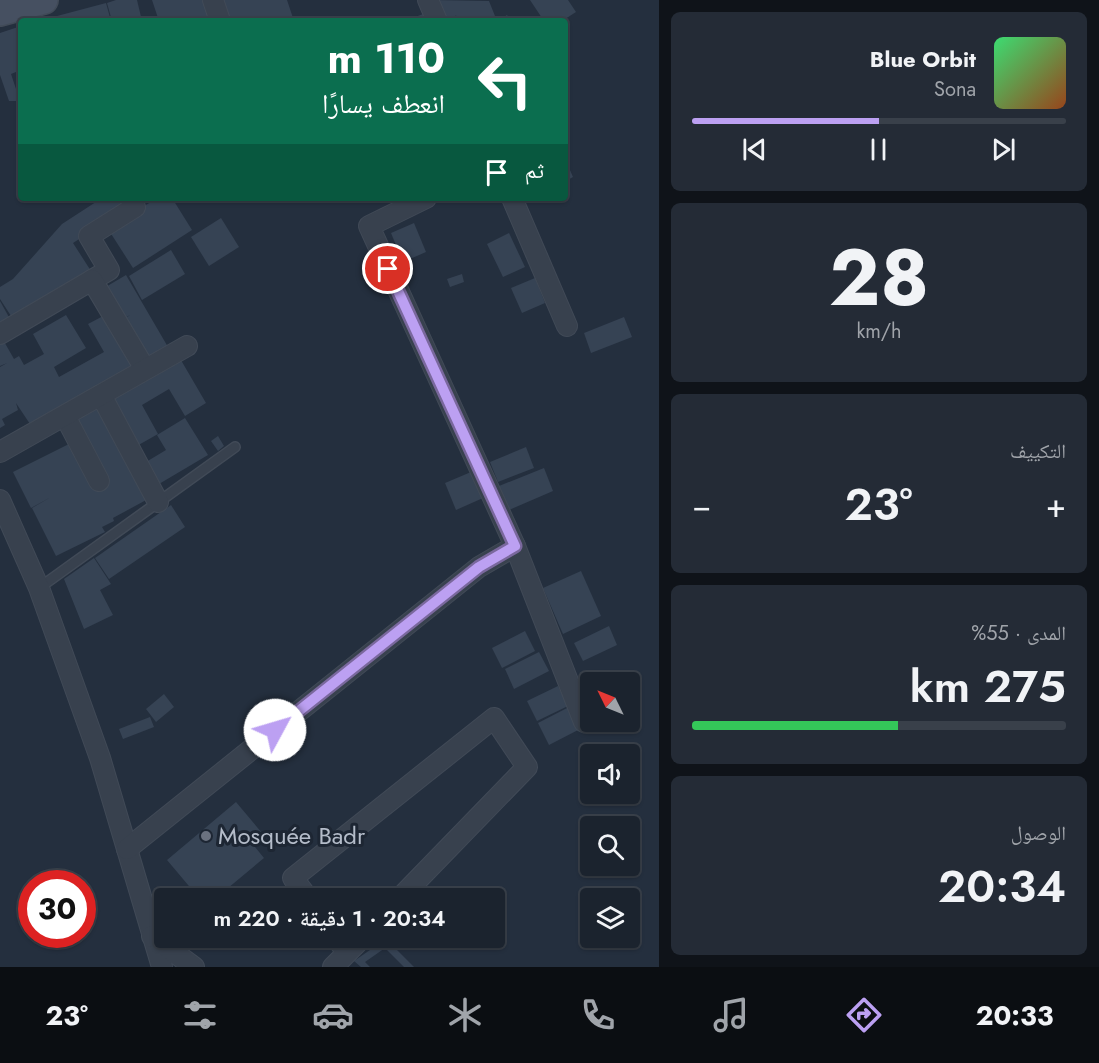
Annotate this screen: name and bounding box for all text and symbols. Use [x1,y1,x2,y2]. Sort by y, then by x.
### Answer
text: 110 m [327,28,445,89]
icon: left [466,42,544,120]
text: Blue Orbit [870,43,976,75]
text: Sona [934,75,976,104]
text: انعطف يسارًا [322,84,445,123]
icon: previous [738,133,771,166]
icon: pause [862,133,895,166]
icon: next [987,133,1020,166]
text: ثم [525,154,544,186]
icon: arrive [480,156,513,189]
text: 28 [829,222,929,334]
pin [362,243,413,294]
icon: arrive [371,252,404,285]
text: km/h [856,317,902,346]
text: التكييف [1010,437,1066,466]
text: 23° [844,472,913,537]
text: − [692,482,711,529]
text: + [1046,482,1066,529]
text: المدى · 55% [971,619,1066,648]
text: 275 km [910,654,1066,719]
north arrow [580,672,640,732]
map controls [580,672,640,948]
position arrow [243,698,307,762]
button: sound [580,744,640,804]
button: search [580,816,640,876]
place label: Mosquée Badr [218,818,366,853]
text: الوصول [1011,819,1066,848]
marker: Mosquée Badr [199,829,213,843]
text: 20:34 [938,854,1066,919]
speed limit sign: 30 [18,870,96,948]
button: layers [580,888,640,948]
text: 20:34 · 1 دقيقة · 220 m [213,902,446,934]
icon: filters [179,994,221,1036]
icon: car [312,994,354,1036]
icon: climate [444,994,486,1036]
icon: phone [577,994,619,1036]
icon: music [710,994,752,1036]
icon: directions [843,994,885,1036]
text: 23° [45,996,88,1035]
text: 20:33 [976,996,1054,1035]

